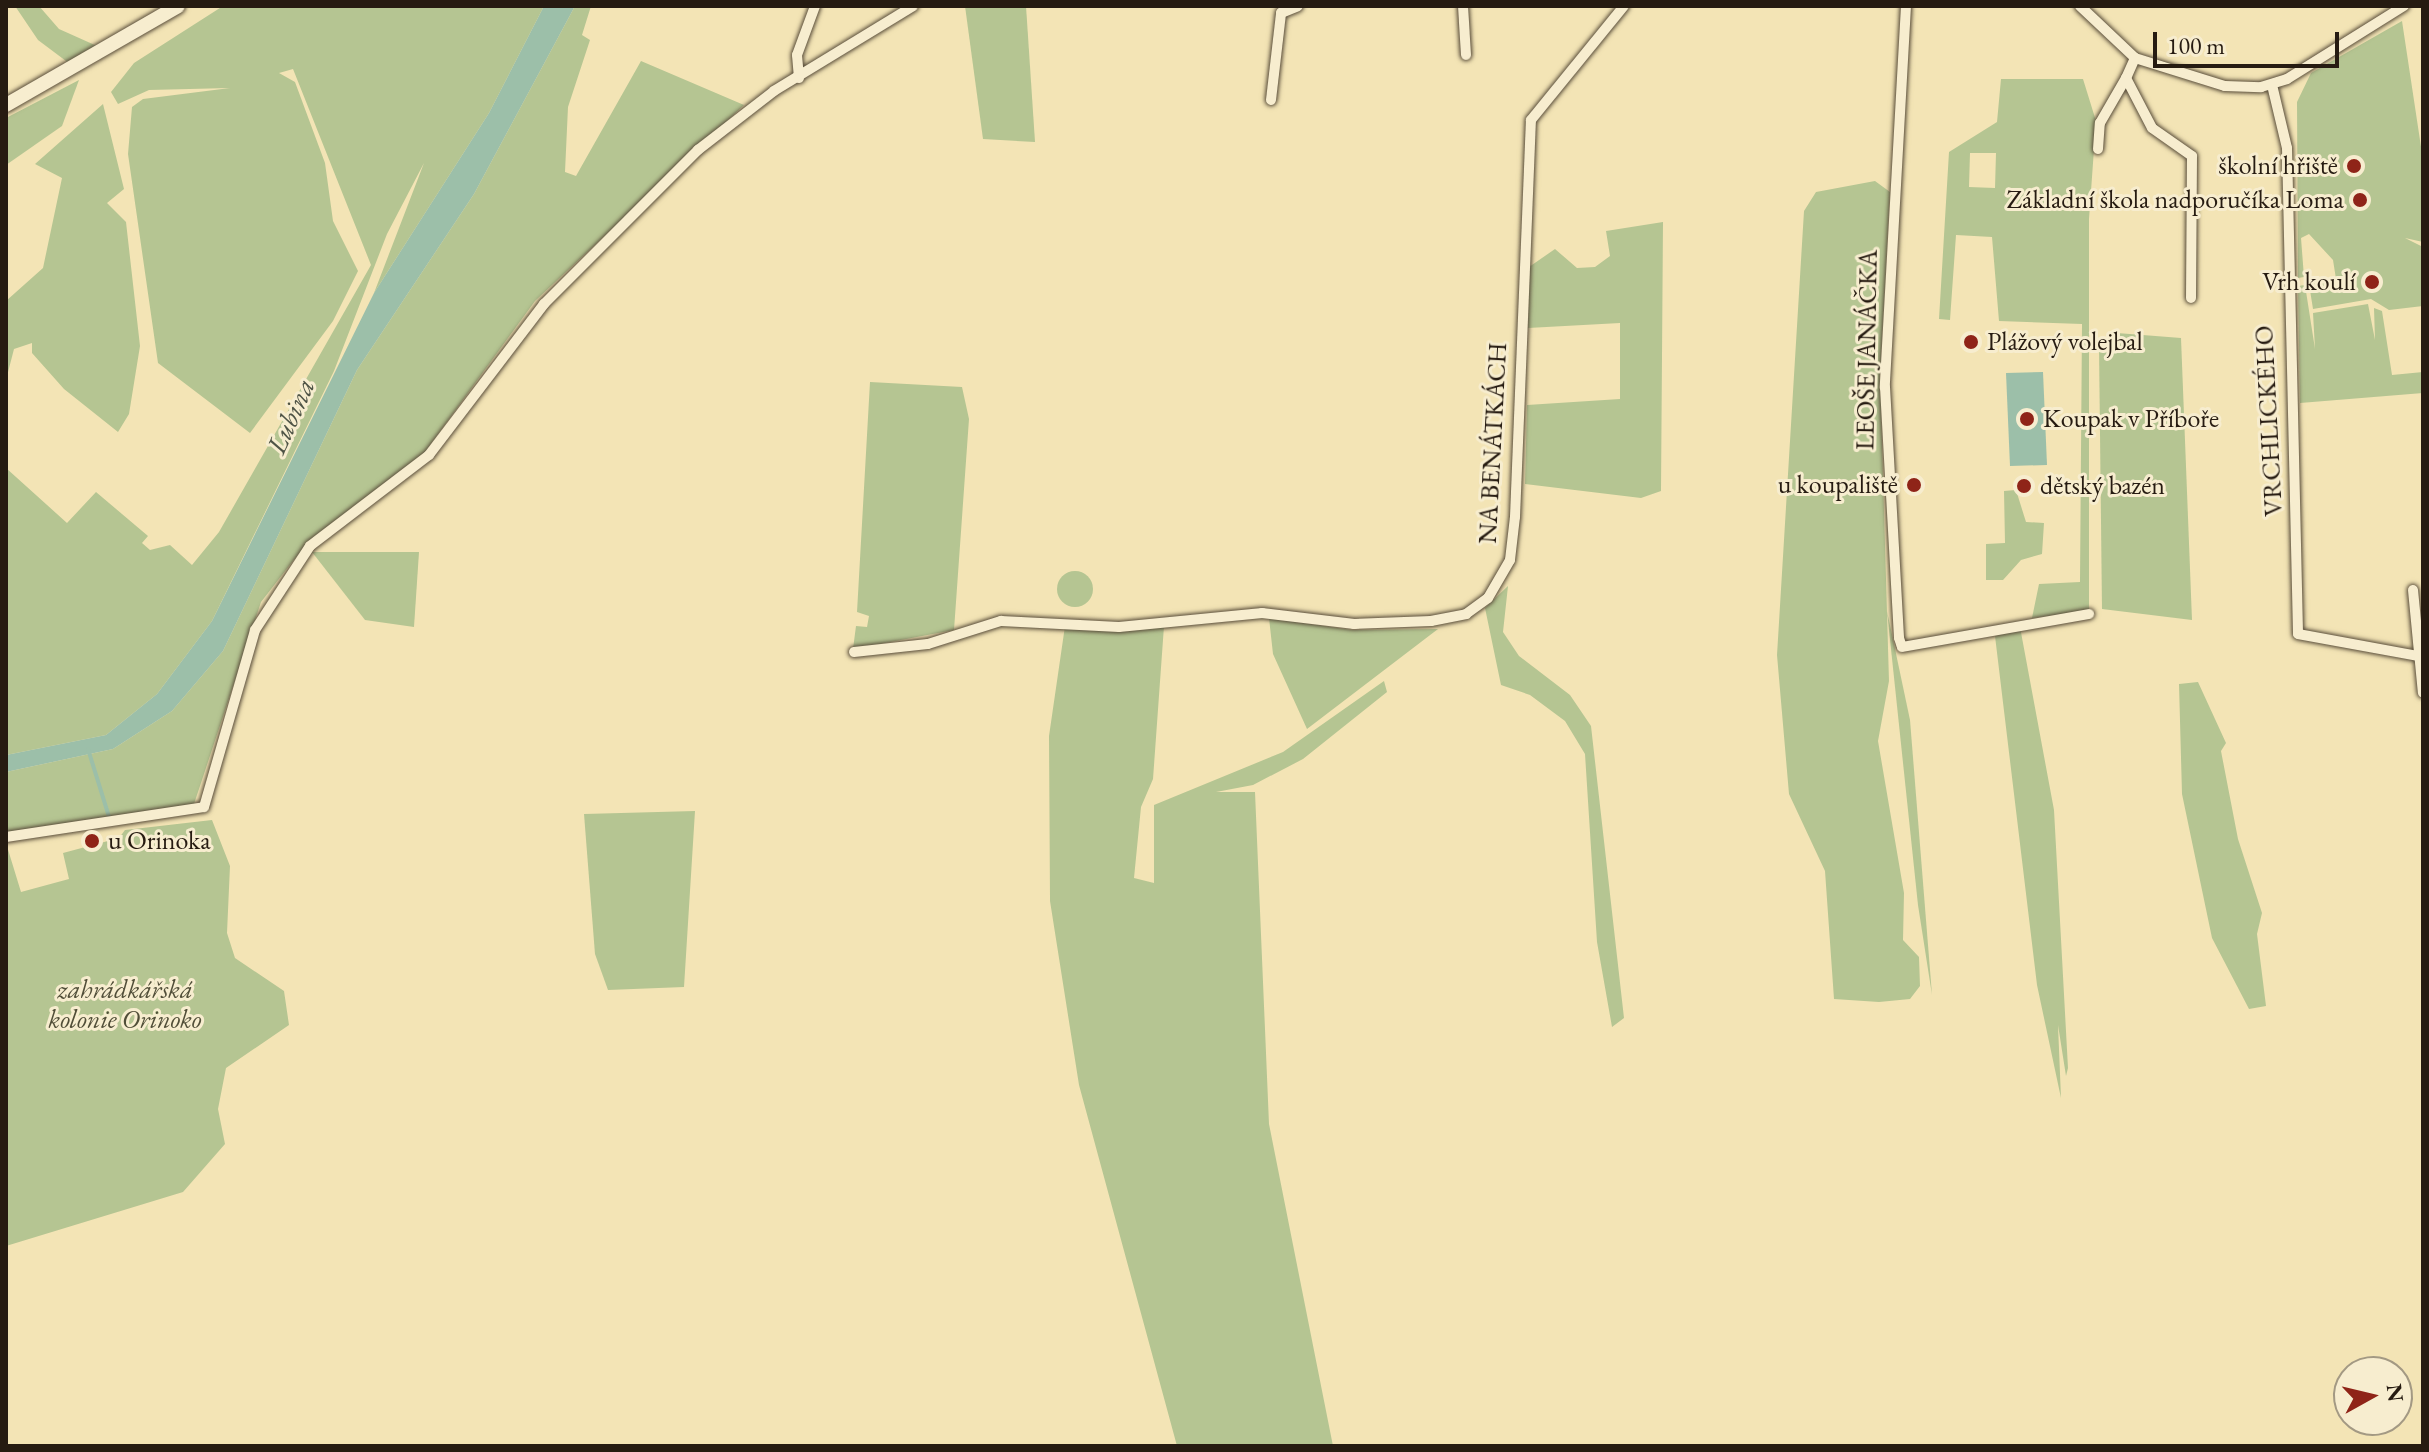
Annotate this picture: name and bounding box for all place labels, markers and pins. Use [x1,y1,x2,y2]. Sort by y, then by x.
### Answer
place label: školní hřiště [2218,150,2338,182]
marker: školní hřiště [2345,157,2363,175]
place label: Základní škola nadporučíka Loma [2006,184,2344,216]
marker: Základní škola nadporučíka Loma [2351,191,2369,209]
place label: Vrh koulí [2262,266,2356,298]
marker: Vrh koulí [2363,273,2381,291]
place label: Plážový volejbal [1987,326,2143,358]
marker: Plážový volejbal [1962,333,1980,351]
place label: Koupak v Příboře [2043,403,2219,435]
marker: Koupak v Příboře [2018,410,2036,428]
place label: u koupaliště [1778,469,1898,501]
place label: dětský bazén [2040,470,2165,502]
marker: u koupaliště [1905,476,1923,494]
marker: dětský bazén [2015,477,2033,495]
place label: u Orinoka [108,825,211,857]
marker: u Orinoka [83,832,101,850]

